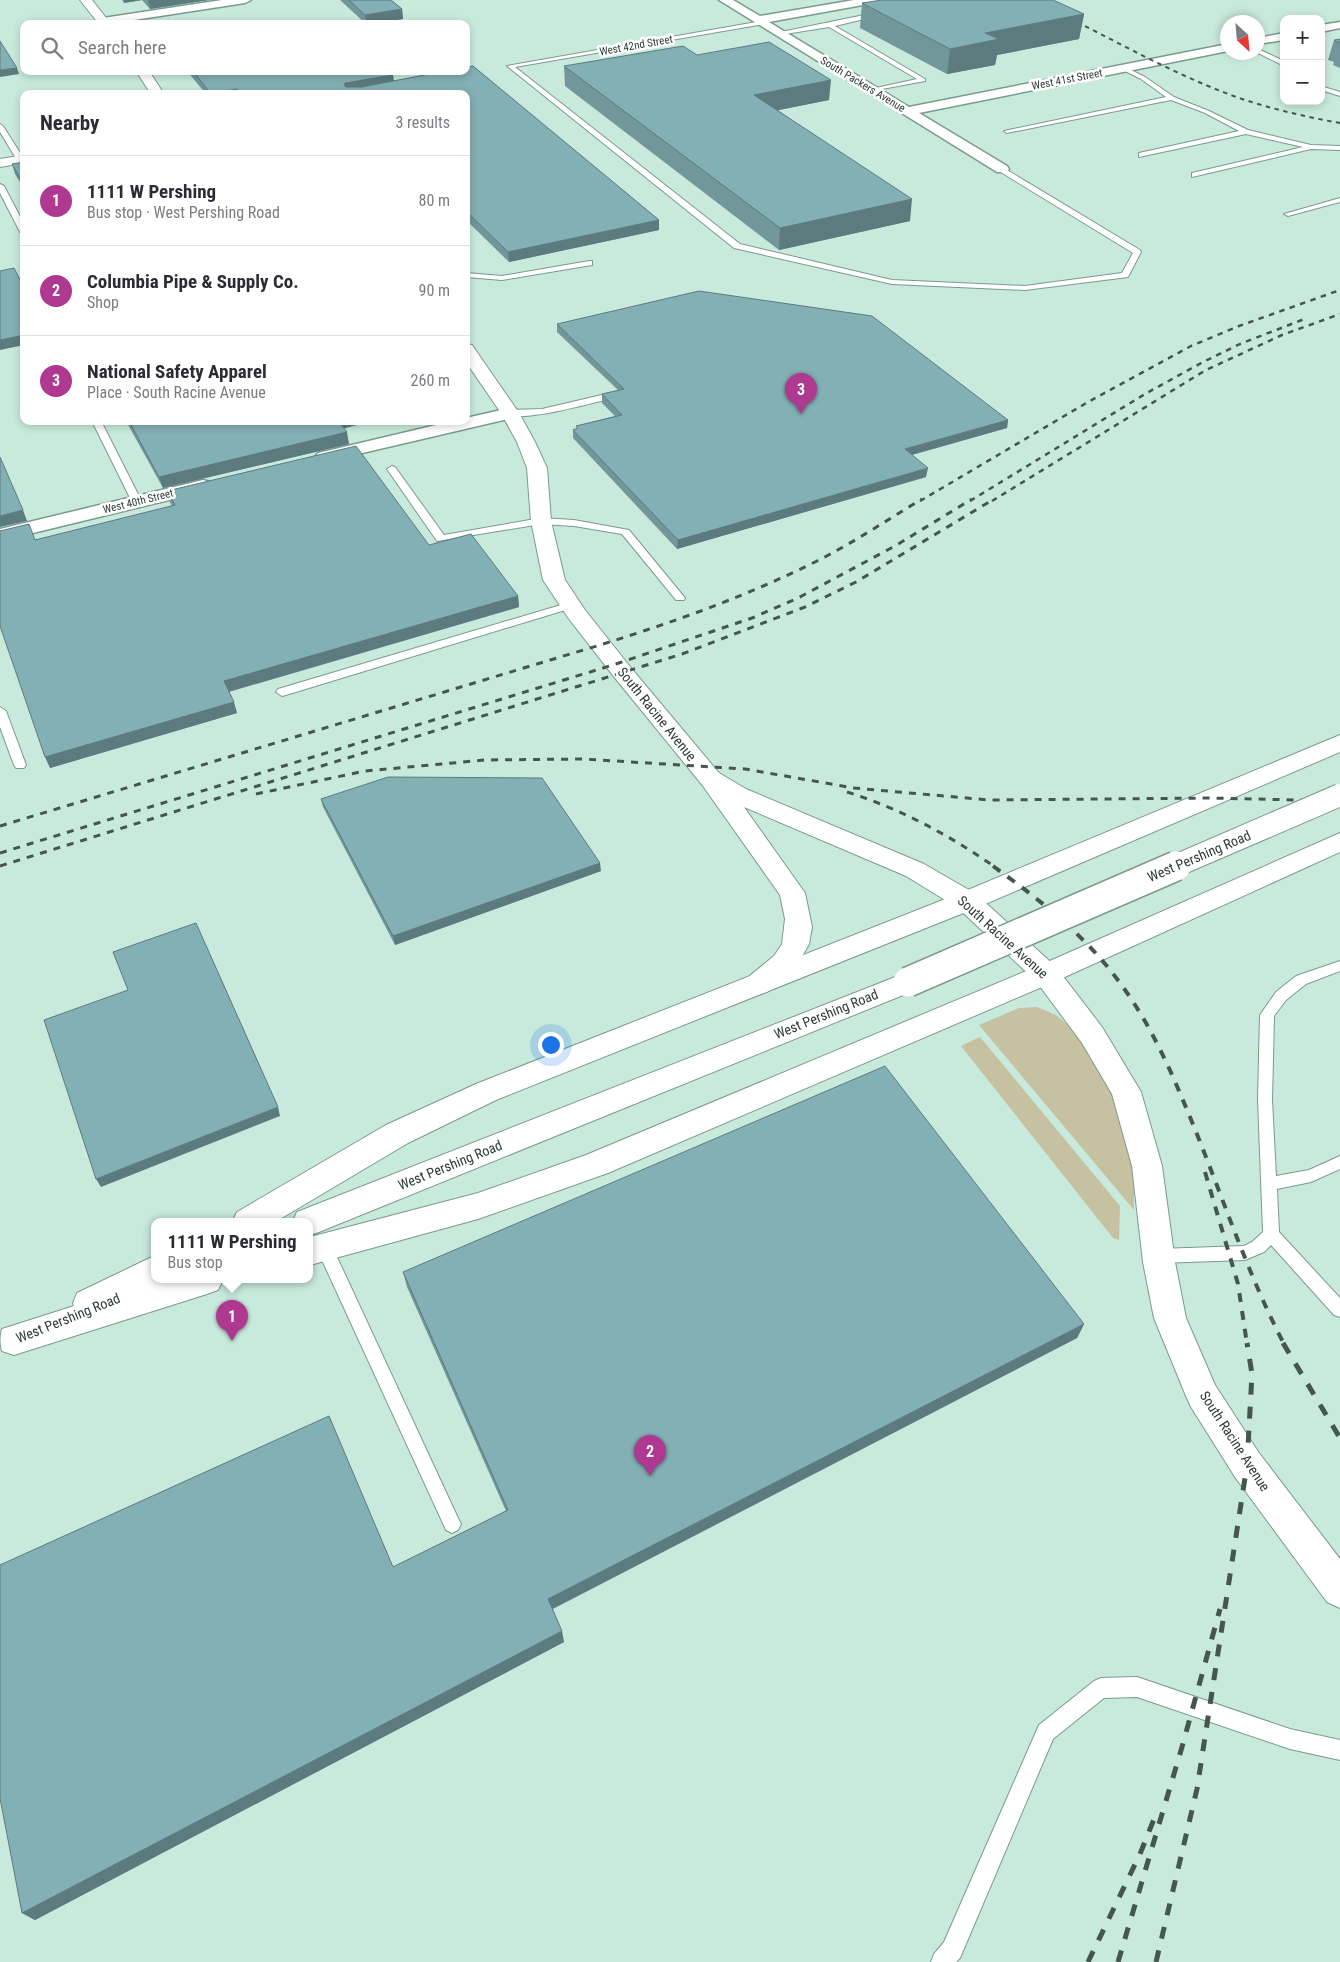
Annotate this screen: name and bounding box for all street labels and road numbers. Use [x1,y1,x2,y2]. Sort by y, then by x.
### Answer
street label: West 42nd Street [598,33,674,58]
street label: South Packers Avenue [818,54,907,115]
street label: West 41st Street [1031,66,1103,93]
street label: West 40th Street [102,486,175,516]
street label: South Racine Avenue [614,664,700,764]
street label: West Pershing Road [1145,827,1253,885]
street label: South Racine Avenue [955,892,1052,982]
street label: West Pershing Road [772,986,880,1042]
street label: West Pershing Road [396,1137,504,1193]
street label: West Pershing Road [14,1290,122,1346]
street label: South Racine Avenue [1197,1388,1273,1494]

